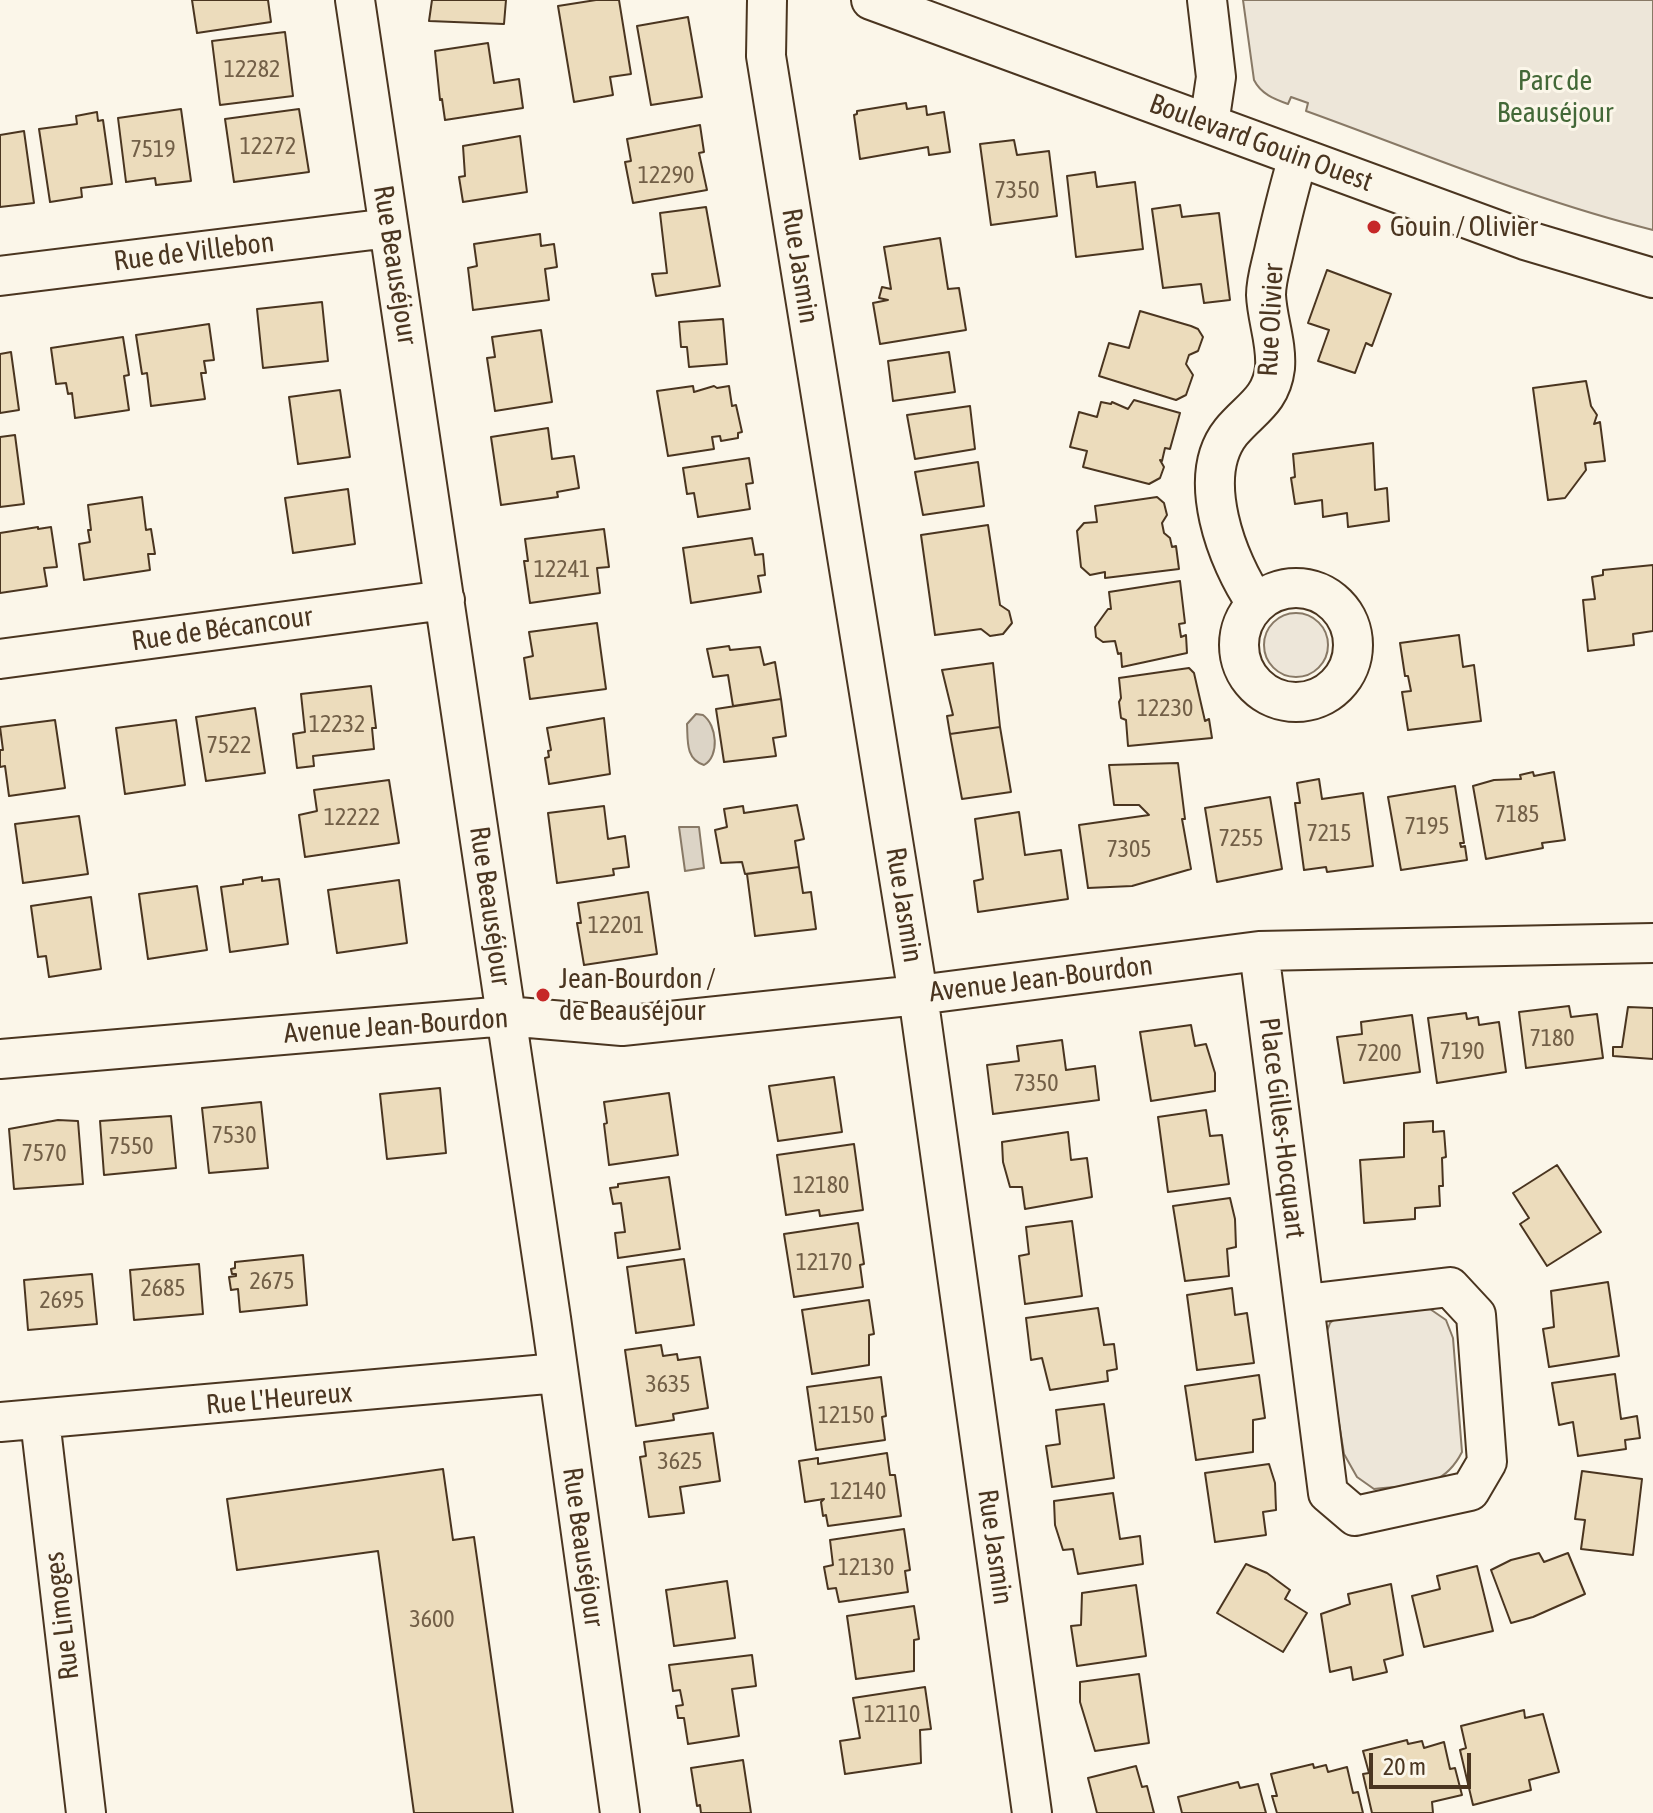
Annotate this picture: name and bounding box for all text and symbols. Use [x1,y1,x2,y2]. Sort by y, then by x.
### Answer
house number: 12282 [224,55,280,83]
park label: Parc de Beauséjour [1497,64,1613,130]
street label: Boulevard Gouin Ouest [1145,87,1377,199]
house number: 12272 [240,132,296,160]
house number: 7519 [130,135,176,163]
house number: 12290 [638,161,694,189]
house number: 7350 [994,176,1040,204]
street label: Rue Beauséjour [366,183,424,347]
street label: Rue Jasmin [774,206,826,326]
place label: Gouin / Olivier [1390,210,1538,244]
marker: Gouin / Olivier [1365,218,1383,236]
street label: Rue de Villebon [112,225,276,279]
street label: Rue Olivier [1251,263,1291,377]
house number: 12241 [534,555,590,583]
street label: Rue de Bécancour [130,600,314,658]
house number: 12230 [1137,694,1193,722]
house number: 12232 [309,710,365,738]
house number: 7522 [206,731,252,759]
house number: 7185 [1494,800,1540,828]
house number: 12222 [324,803,380,831]
house number: 7195 [1404,812,1450,840]
house number: 7215 [1306,819,1352,847]
street label: Rue Beauséjour [462,824,518,988]
house number: 7255 [1218,824,1264,852]
house number: 7305 [1106,835,1152,863]
street label: Rue Jasmin [878,845,930,965]
house number: 12201 [588,911,644,939]
street label: Avenue Jean-Bourdon [927,949,1155,1009]
place label: Jean-Bourdon / de Beauséjour [559,962,716,1028]
marker: Jean-Bourdon / de Beauséjour [534,986,552,1004]
street label: Avenue Jean-Bourdon [283,1001,509,1051]
street label: Place Gilles-Hocquart [1252,1016,1312,1240]
house number: 7180 [1529,1024,1575,1052]
house number: 7190 [1439,1037,1485,1065]
house number: 7200 [1356,1039,1402,1067]
house number: 7350 [1013,1069,1059,1097]
house number: 7530 [211,1121,257,1149]
house number: 7550 [108,1132,154,1160]
house number: 7570 [21,1139,67,1167]
house number: 12180 [793,1171,849,1199]
house number: 12170 [796,1248,852,1276]
house number: 2675 [249,1267,295,1295]
house number: 2685 [140,1274,186,1302]
house number: 2695 [39,1286,85,1314]
house number: 3635 [645,1370,691,1398]
street label: Rue L'Heureux [205,1376,353,1422]
house number: 12150 [818,1401,874,1429]
house number: 3625 [657,1447,703,1475]
street label: Rue Beauséjour [555,1465,611,1629]
house number: 12140 [830,1477,886,1505]
street label: Rue Jasmin [970,1487,1020,1607]
street label: Rue Limoges [37,1550,87,1682]
house number: 12130 [838,1553,894,1581]
house number: 3600 [409,1605,455,1633]
house number: 12110 [864,1700,920,1728]
scale bar [1373,1737,1475,1787]
text: 20 m [1383,1753,1426,1780]

